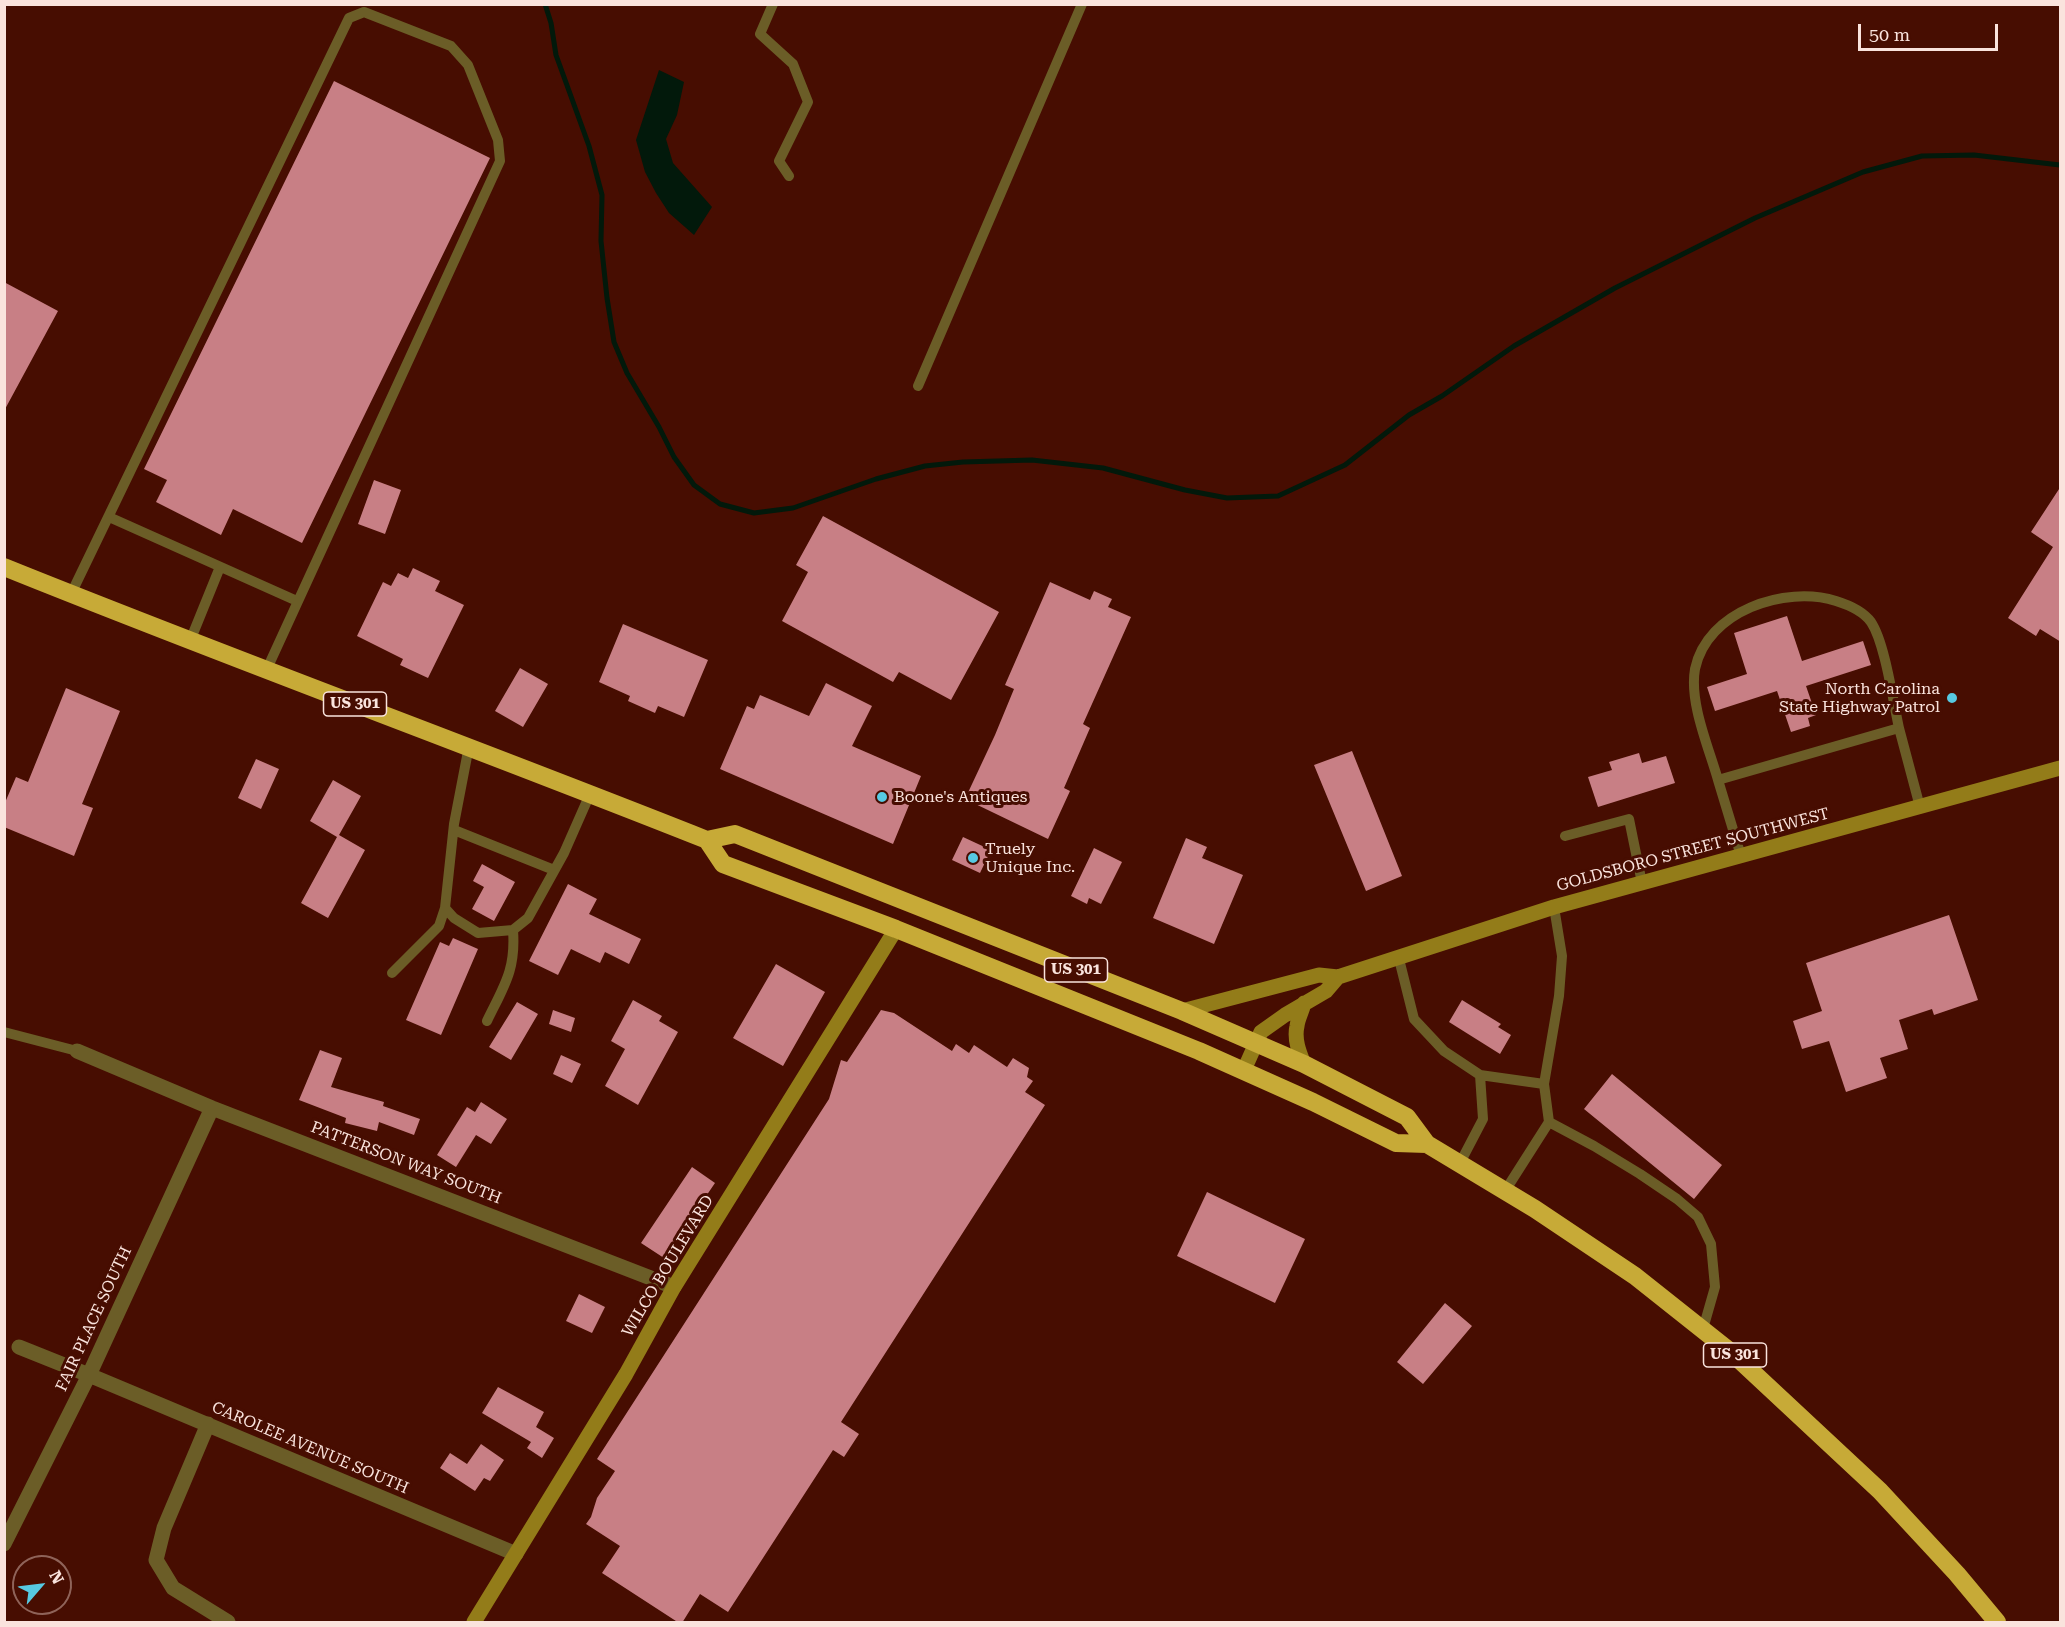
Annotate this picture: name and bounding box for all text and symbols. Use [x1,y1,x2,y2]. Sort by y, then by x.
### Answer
scale bar [1861,12,2000,50]
text: 50 m [1869,24,1910,45]
place label: North Carolina State Highway Patrol [1779,679,1940,717]
marker: North Carolina State Highway Patrol [1945,691,1959,705]
road number: US 301 [324,692,386,716]
place label: Boone's Antiques [894,787,1027,807]
marker: Boone's Antiques [875,790,889,804]
street label: GOLDSBORO STREET SOUTHWEST [1555,804,1831,896]
place label: Truely Unique Inc. [985,839,1075,877]
marker: Truely Unique Inc. [966,851,980,865]
road number: US 301 [1044,958,1108,982]
street label: PATTERSON WAY SOUTH [308,1118,504,1208]
street label: WILCO BOULEVARD [618,1192,718,1340]
street label: FAIR PLACE SOUTH [52,1244,136,1394]
road number: US 301 [1704,1343,1766,1367]
street label: CAROLEE AVENUE SOUTH [209,1398,411,1498]
north arrow [12,1555,72,1615]
text: N [45,1567,68,1587]

